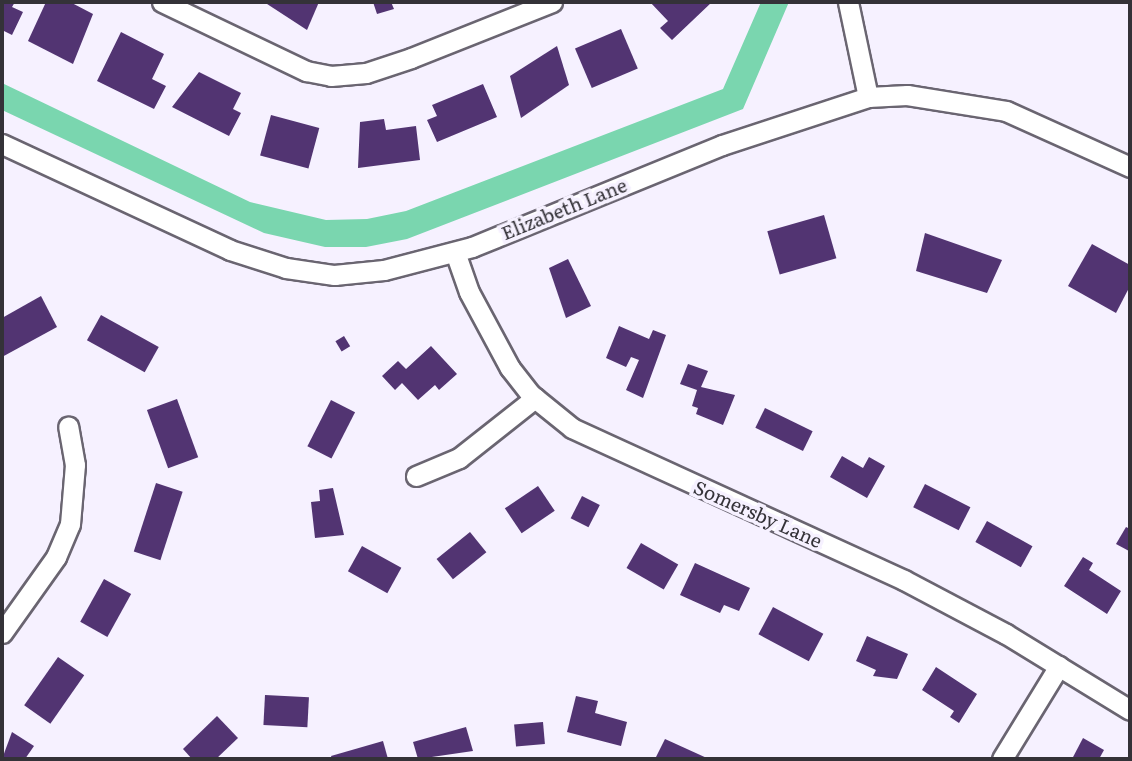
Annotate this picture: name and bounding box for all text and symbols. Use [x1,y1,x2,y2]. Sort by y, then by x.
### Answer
street label: Elizabeth Lane [498,173,630,245]
street label: Somersby Lane [690,476,826,552]

